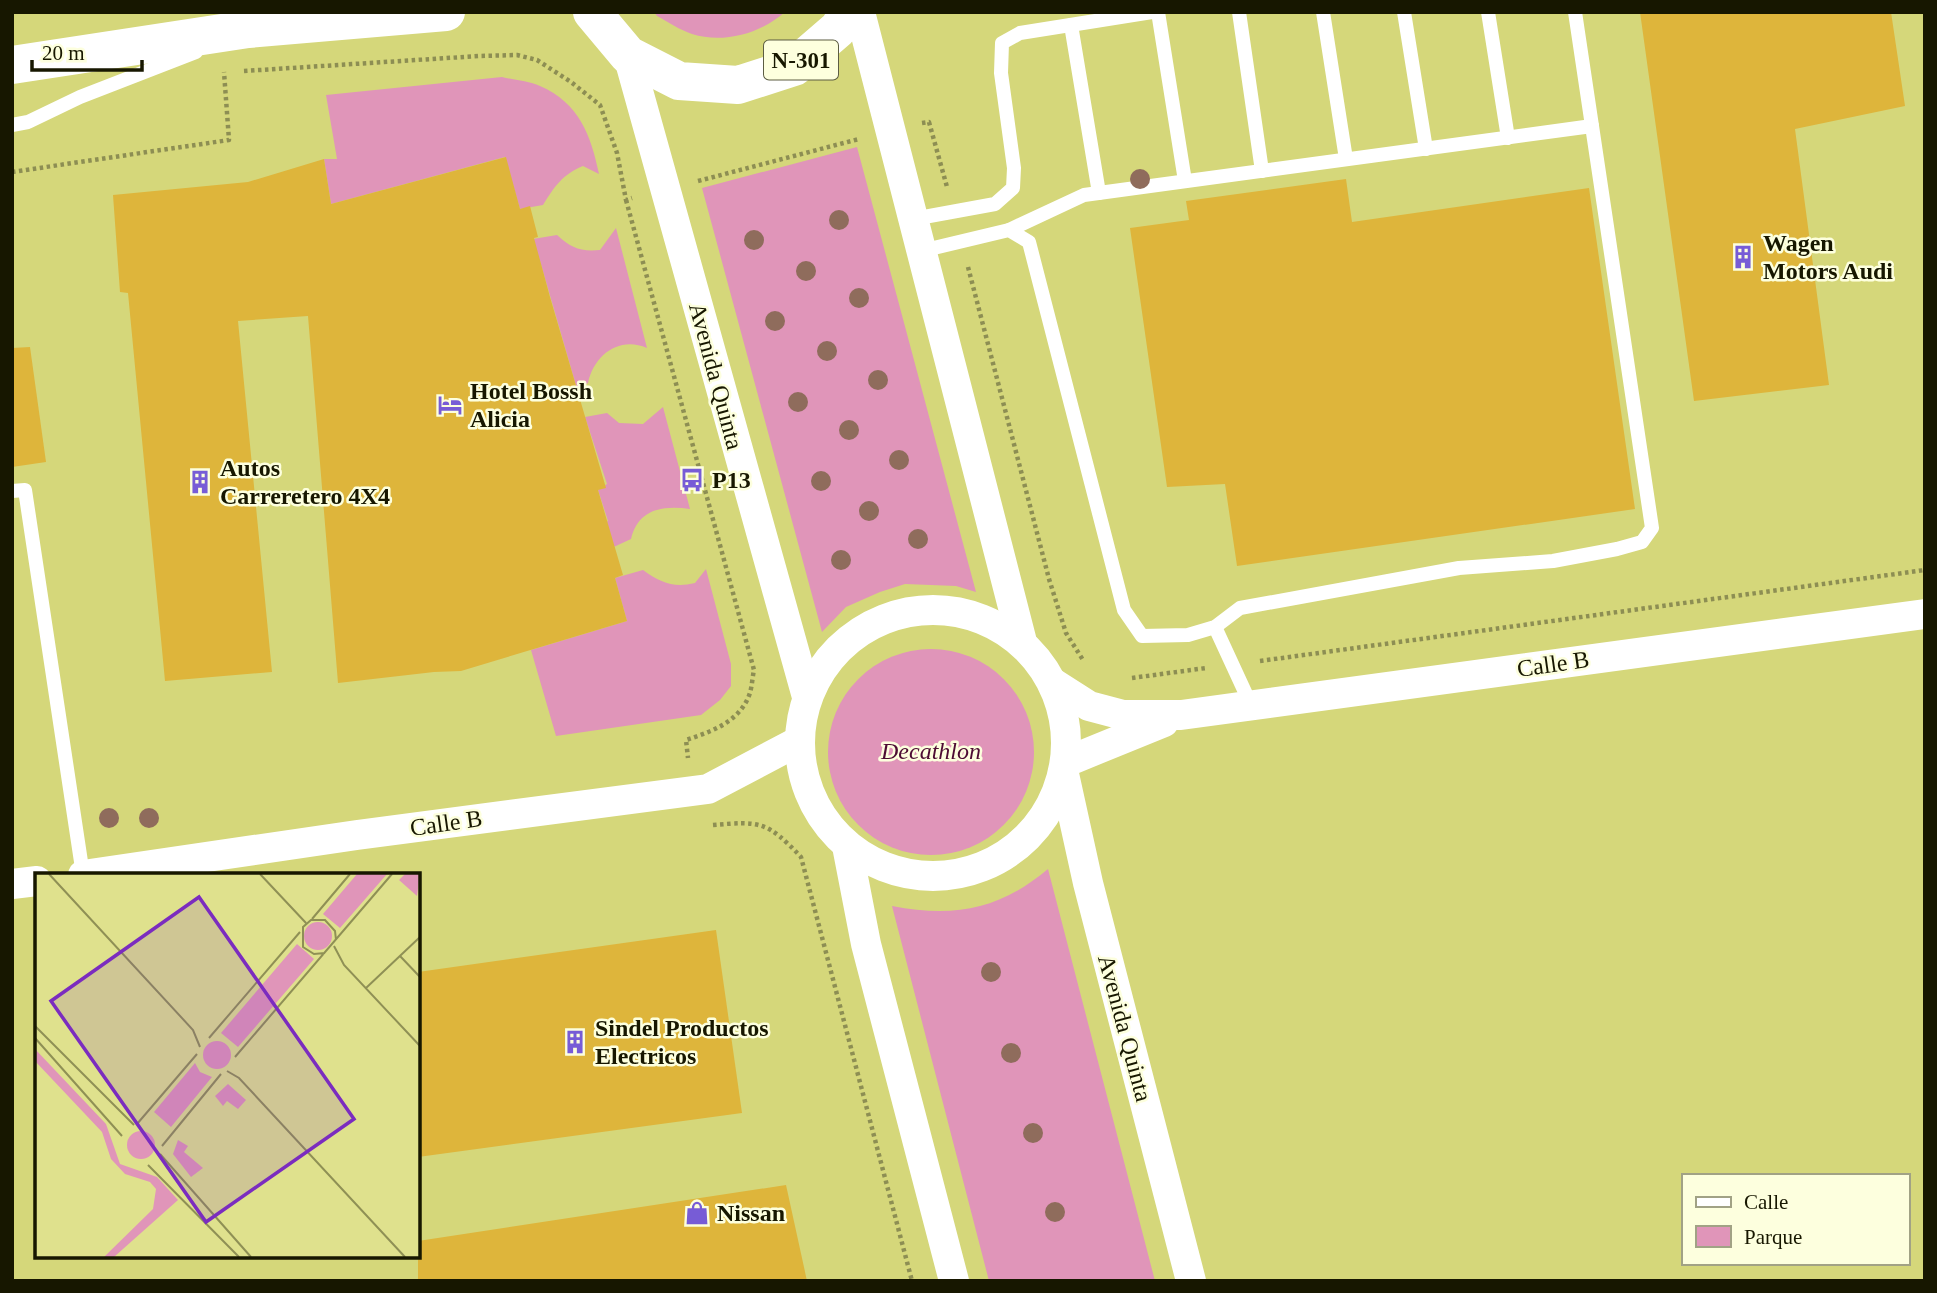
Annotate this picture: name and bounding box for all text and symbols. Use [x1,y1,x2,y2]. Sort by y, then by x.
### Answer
scale bar [32,28,142,72]
road number: N-301 [764,40,838,80]
text: 20 m [42,41,85,65]
place label: Wagen Motors Audi [1763,230,1893,284]
building icon: Wagen Motors Audi [1729,243,1757,271]
street label: Avenida Quinta [684,300,748,453]
place label: Hotel Bossh Alicia [470,378,592,432]
hotel icon: Hotel Bossh Alicia [436,391,464,419]
place label: Autos Carreretero 4X4 [220,455,390,509]
bus stop icon: P13 [678,466,706,494]
place label: P13 [712,467,751,493]
building icon: Autos Carreretero 4X4 [186,468,214,496]
street label: Calle B [1515,646,1591,682]
park label: Decathlon [880,738,981,764]
street label: Calle B [408,805,484,841]
inset map [35,873,420,1258]
street label: Avenida Quinta [1093,952,1157,1105]
place label: Sindel Productos Electricos [595,1015,769,1069]
building icon: Sindel Productos Electricos [561,1028,589,1056]
legend [1682,1174,1909,1265]
text: Calle [1744,1190,1788,1214]
shop icon: Nissan [683,1199,711,1227]
place label: Nissan [717,1200,785,1226]
text: Parque [1744,1225,1802,1249]

